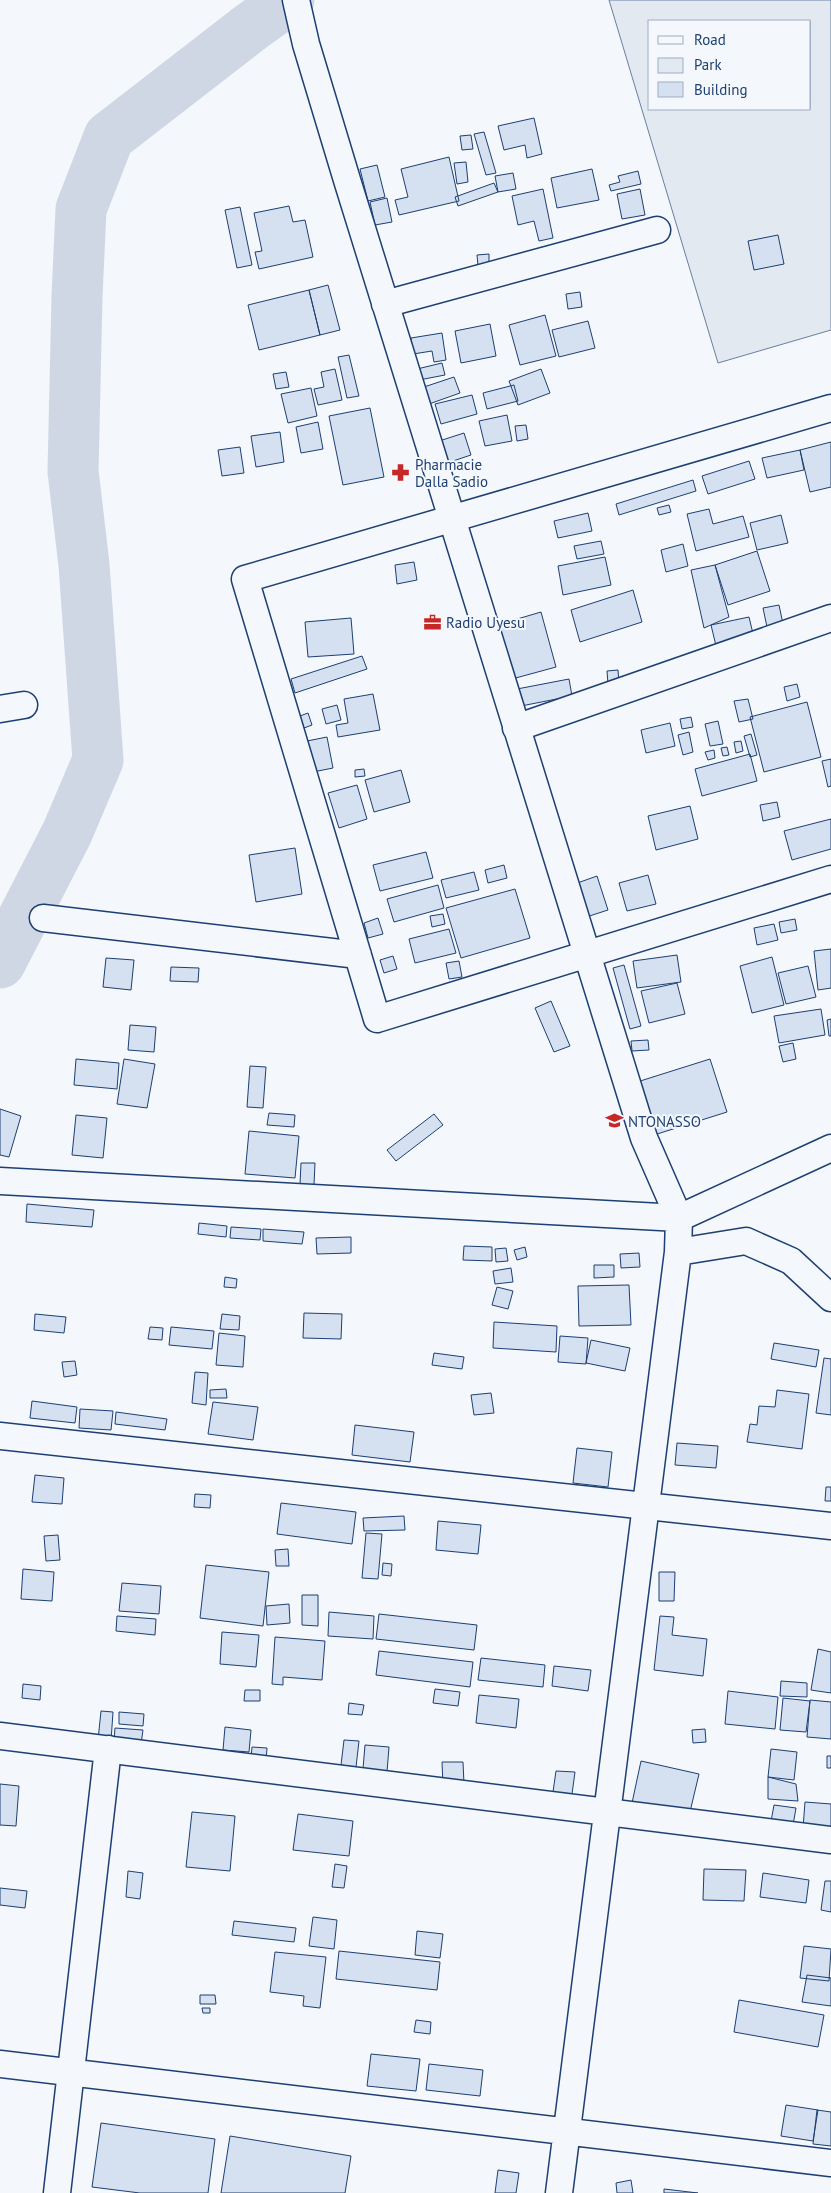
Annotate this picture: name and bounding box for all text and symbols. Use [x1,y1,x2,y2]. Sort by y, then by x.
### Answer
legend [648,20,811,110]
text: Road [694,30,726,49]
text: Park [694,55,722,74]
text: Building [694,80,748,99]
place label: Pharmacie Dalla Sadio [415,455,488,491]
pharmacy icon: Pharmacie Dalla Sadio [391,463,411,483]
office icon: Radio Uyesu [422,612,442,632]
place label: Radio Uyesu [446,613,525,632]
school or university icon: NTONASSO [604,1111,624,1131]
place label: NTONASSO [628,1112,701,1131]

